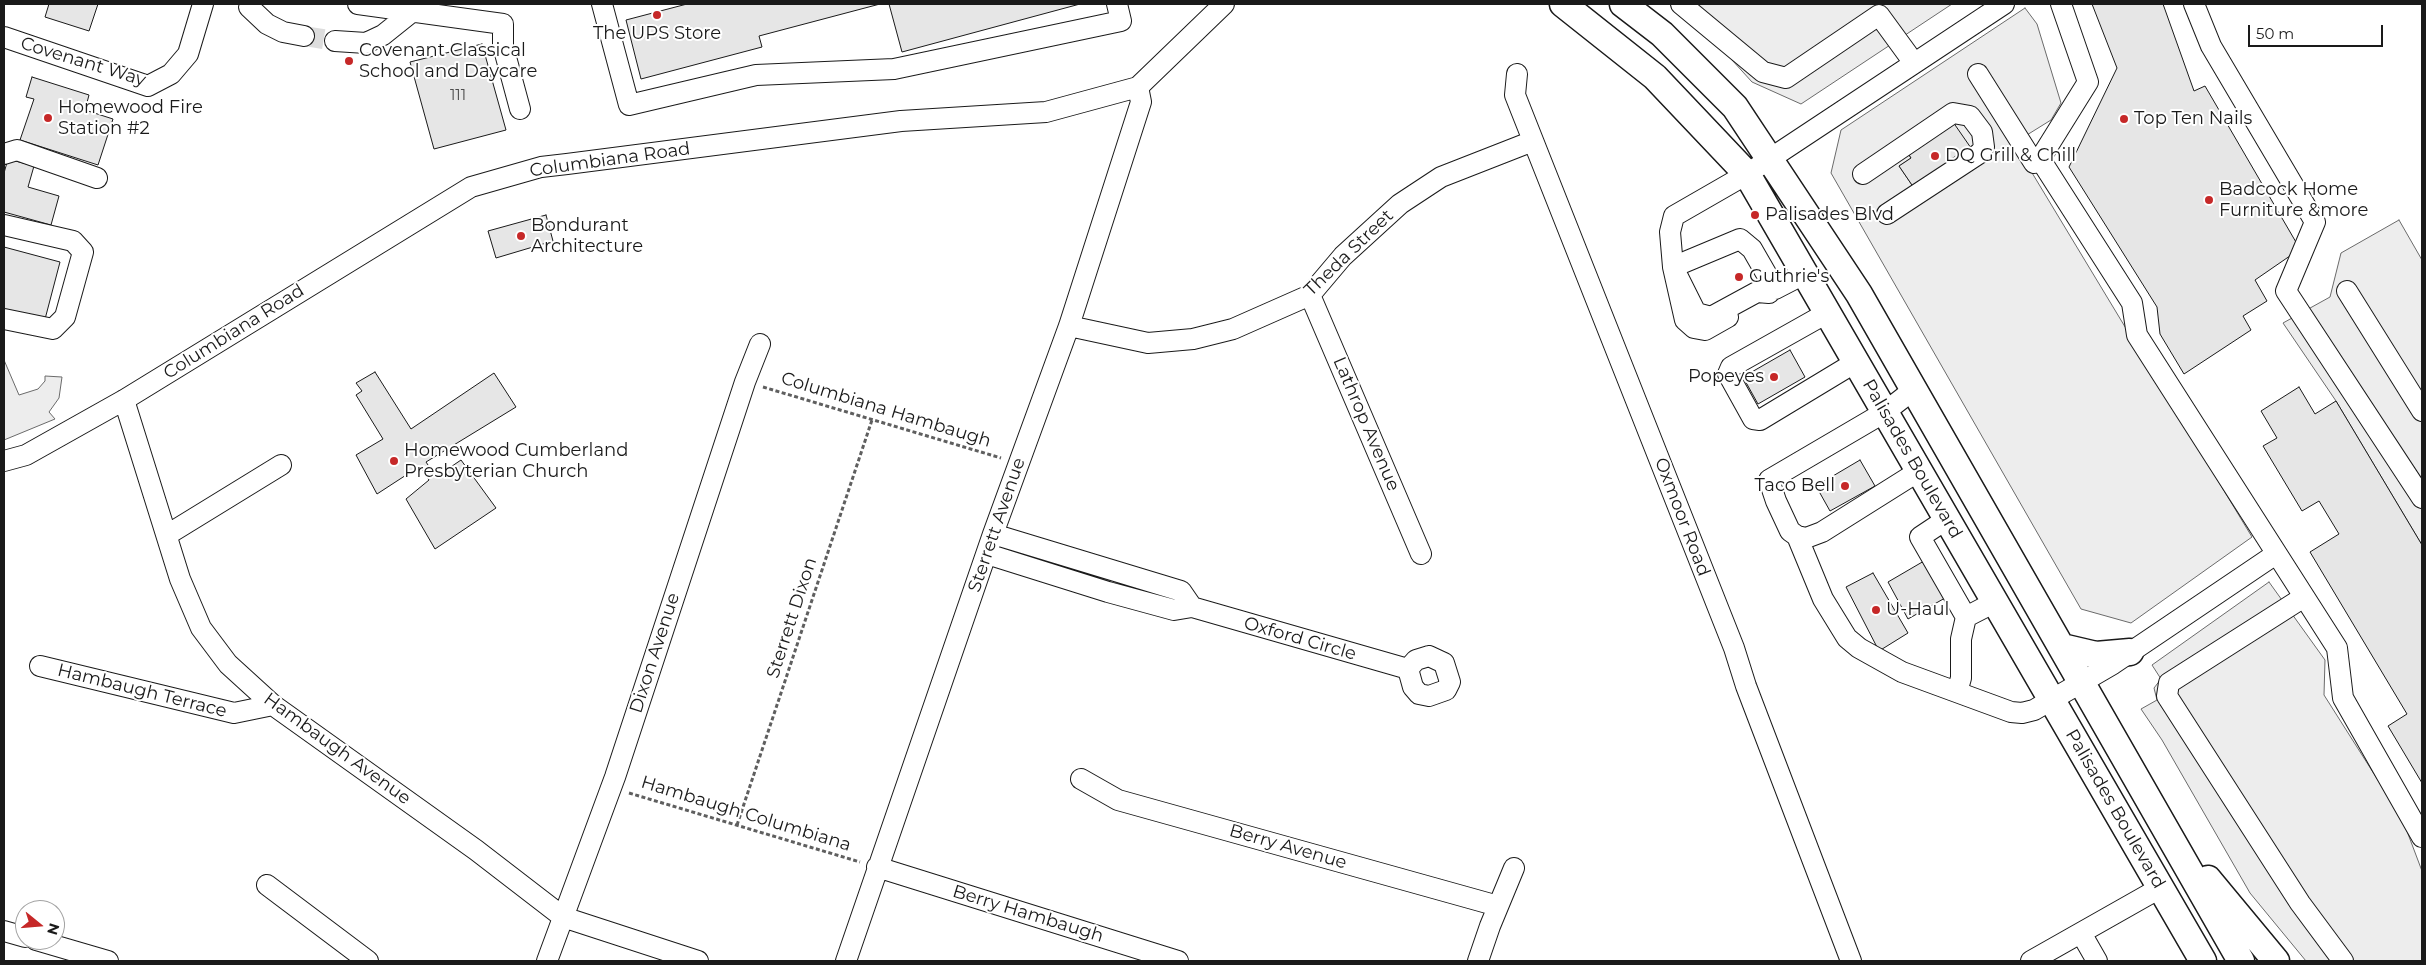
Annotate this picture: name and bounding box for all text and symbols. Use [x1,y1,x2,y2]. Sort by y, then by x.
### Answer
marker: The UPS Store [651,9,663,21]
scale bar [2251,15,2386,47]
place label: The UPS Store [593,23,721,45]
text: 50 m [2256,24,2294,43]
street label: Covenant Way [18,33,148,91]
place label: Covenant Classical School and Daycare [359,40,537,82]
marker: Covenant Classical School and Daycare [343,55,355,67]
house number: 111 [450,87,466,105]
place label: Homewood Fire Station #2 [58,97,203,140]
place label: Top Ten Nails [2134,108,2252,130]
marker: Homewood Fire Station #2 [42,112,54,124]
marker: Top Ten Nails [2118,113,2130,125]
street label: Columbiana Road [528,138,692,182]
place label: DQ Grill & Chill [1945,145,2076,167]
marker: DQ Grill & Chill [1929,150,1941,162]
place label: Badcock Home Furniture &more [2219,179,2368,222]
marker: Badcock Home Furniture &more [2203,194,2215,206]
place label: Palisades Blvd [1765,204,1894,226]
street label: Theda Street [1300,205,1398,301]
marker: Palisades Blvd [1749,209,1761,221]
place label: Bondurant Architecture [531,215,643,258]
marker: Bondurant Architecture [515,230,527,242]
place label: Guthrie's [1749,266,1829,288]
marker: Guthrie's [1733,271,1745,283]
street label: Columbiana Road [160,280,308,384]
street label: Lathrop Avenue [1328,354,1404,494]
place label: Popeyes [1688,366,1764,388]
street label: Columbiana Hambaugh [778,368,994,452]
marker: Popeyes [1768,371,1780,383]
street label: Palisades Boulevard [1857,375,1967,543]
place label: Homewood Cumberland Presbyterian Church [404,440,628,482]
marker: Homewood Cumberland Presbyterian Church [388,455,400,467]
street label: Sterrett Avenue [964,455,1030,595]
street label: Oxmoor Road [1649,455,1715,579]
place label: Taco Bell [1754,475,1835,497]
marker: Taco Bell [1839,480,1851,492]
street label: Sterrett Dixon [762,555,822,681]
street label: Dixon Avenue [625,590,685,716]
place label: U-Haul [1886,599,1949,621]
marker: U-Haul [1870,604,1882,616]
street label: Oxford Circle [1241,613,1359,665]
street label: Hambaugh Terrace [55,660,229,722]
street label: Hambaugh Avenue [259,688,415,810]
street label: Palisades Boulevard [2060,725,2170,893]
street label: Hambaugh Columbiana [638,772,854,856]
street label: Berry Avenue [1227,820,1349,874]
street label: Berry Hambaugh [950,881,1106,947]
north arrow [15,900,65,950]
text: N [43,921,64,937]

